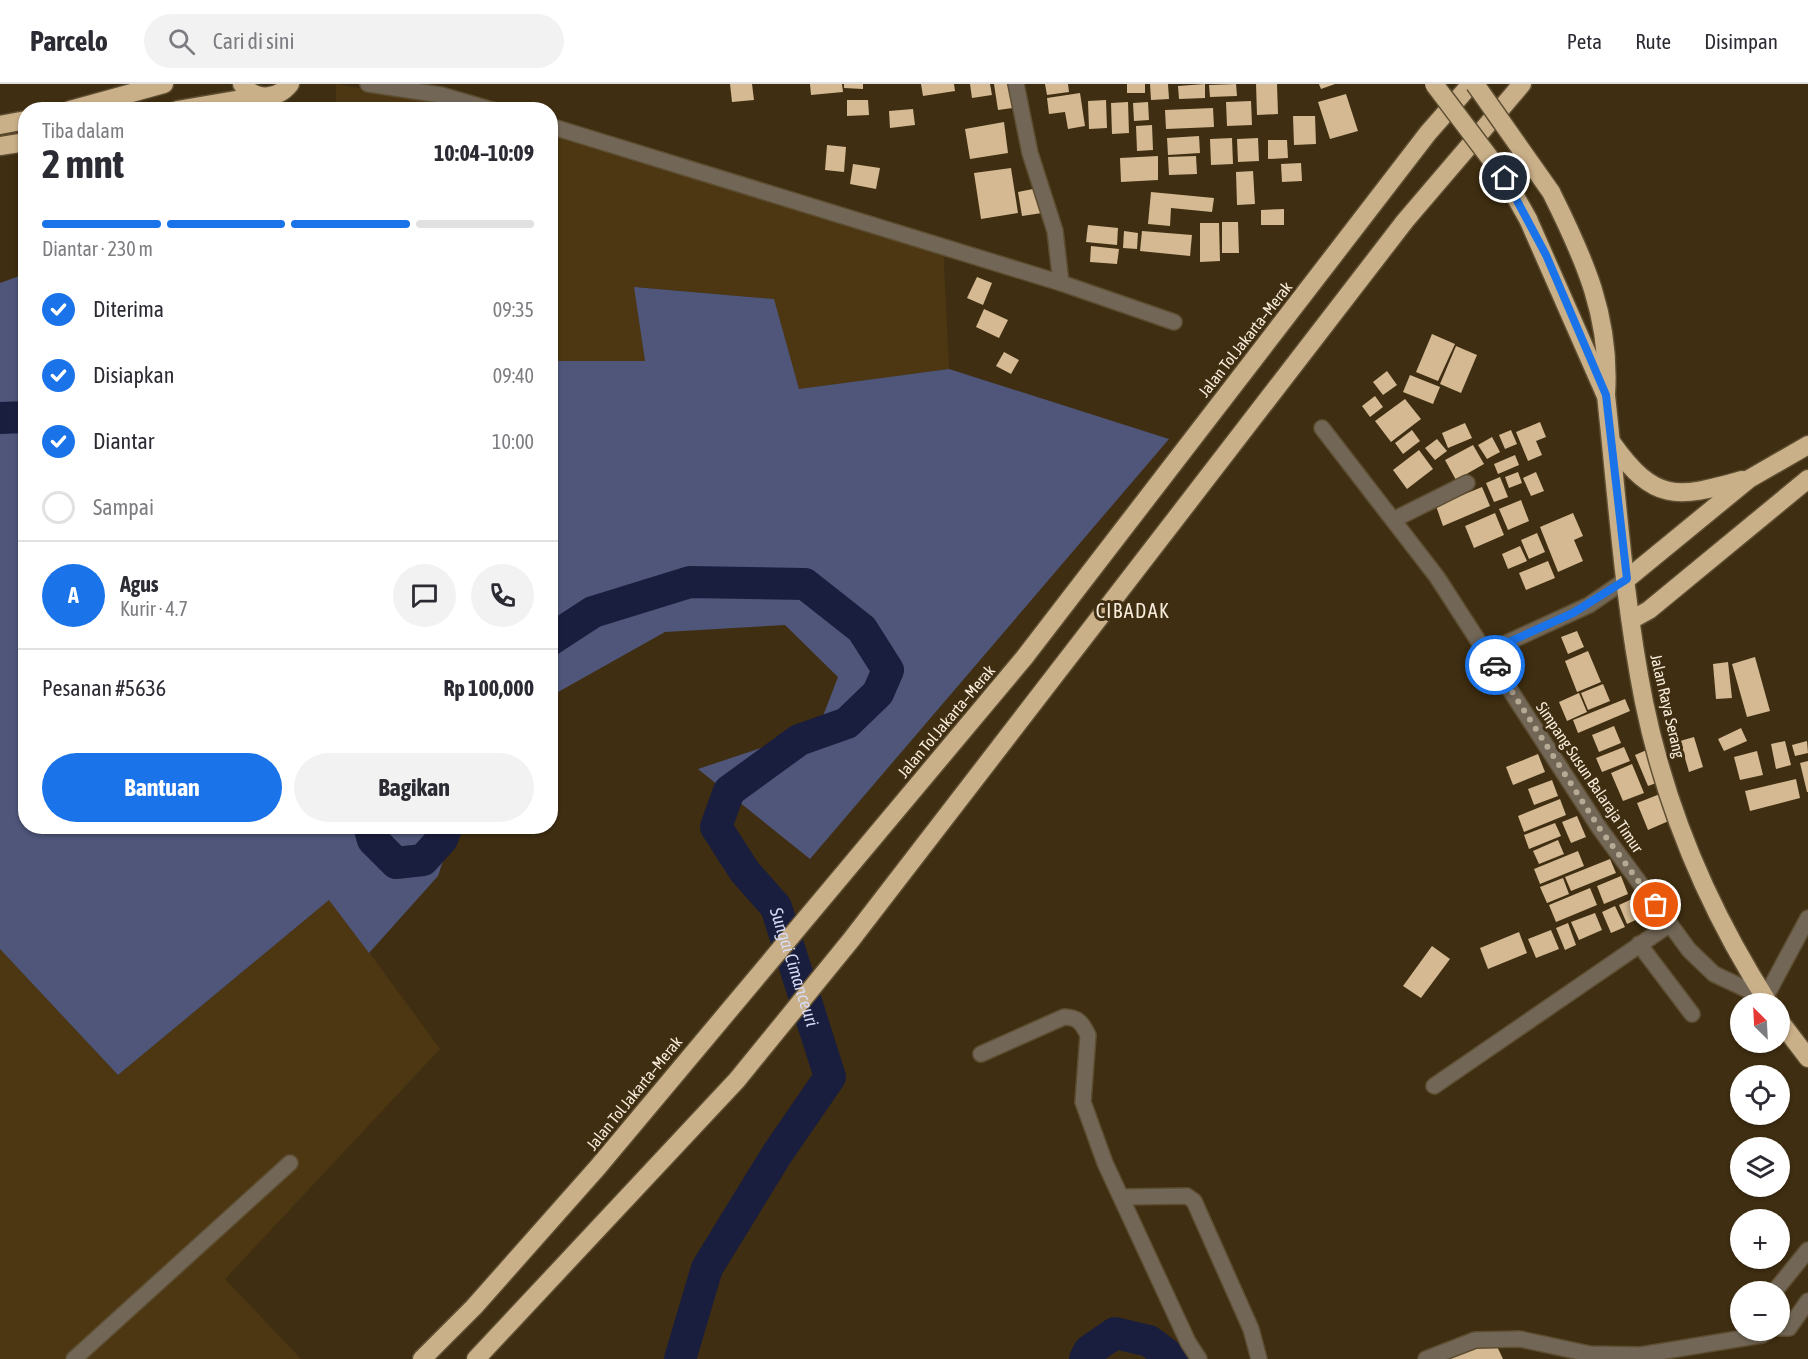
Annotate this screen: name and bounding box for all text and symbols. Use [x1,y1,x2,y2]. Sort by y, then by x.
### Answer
search box [144,14,564,68]
text: Parcelo [30,25,108,57]
icon: search [165,25,198,58]
text: Cari di sini [213,28,295,54]
text: Peta [1567,29,1602,53]
text: Rute [1635,29,1671,53]
text: Disimpan [1704,29,1778,53]
text: Tiba dalam [42,119,124,142]
text: 10:04–10:09 [434,140,534,166]
text: 2 mnt [42,142,124,186]
pin [1479,152,1530,203]
icon: home [1488,161,1521,194]
text: Diantar · 230 m [42,237,153,260]
street label: Jalan Tol Jakarta–Merak [1194,278,1296,400]
icon: check [42,293,75,326]
text: Diterima [93,296,164,322]
text: 09:35 [493,298,534,321]
icon: check [42,359,75,392]
text: Disiapkan [93,362,174,388]
text: 09:40 [493,364,534,387]
icon: check [42,425,75,458]
text: Diantar [93,428,154,454]
text: 10:00 [492,430,534,453]
text: Sampai [93,494,154,520]
button: chat [393,564,456,627]
button: phone [471,564,534,627]
text: Agus [120,571,159,597]
text: A [68,582,79,608]
text: Kurir · 4.7 [120,597,188,620]
district label: CIBADAK [1096,599,1170,622]
courier [1465,635,1525,695]
icon: car [1479,649,1512,682]
street label: Jalan Raya Serang [1646,652,1689,760]
street label: Jalan Tol Jakarta–Merak [894,661,998,781]
text: Pesanan #5636 [42,675,166,701]
text: Rp 100,000 [444,675,534,701]
street label: Simpang Susun Balaraja Timur [1532,698,1647,857]
button: Bantuan [42,753,282,822]
button: Bagikan [294,753,534,822]
pin [1630,879,1681,930]
icon: bag [1639,888,1672,921]
water label: Sungai Cimanceuri [766,904,824,1029]
north arrow [1730,993,1790,1053]
map controls [1730,993,1790,1341]
street label: Jalan Tol Jakarta–Merak [583,1032,685,1154]
button: locate [1730,1065,1790,1125]
button: layers [1730,1137,1790,1197]
button: + [1730,1209,1790,1269]
button: − [1730,1281,1790,1341]

